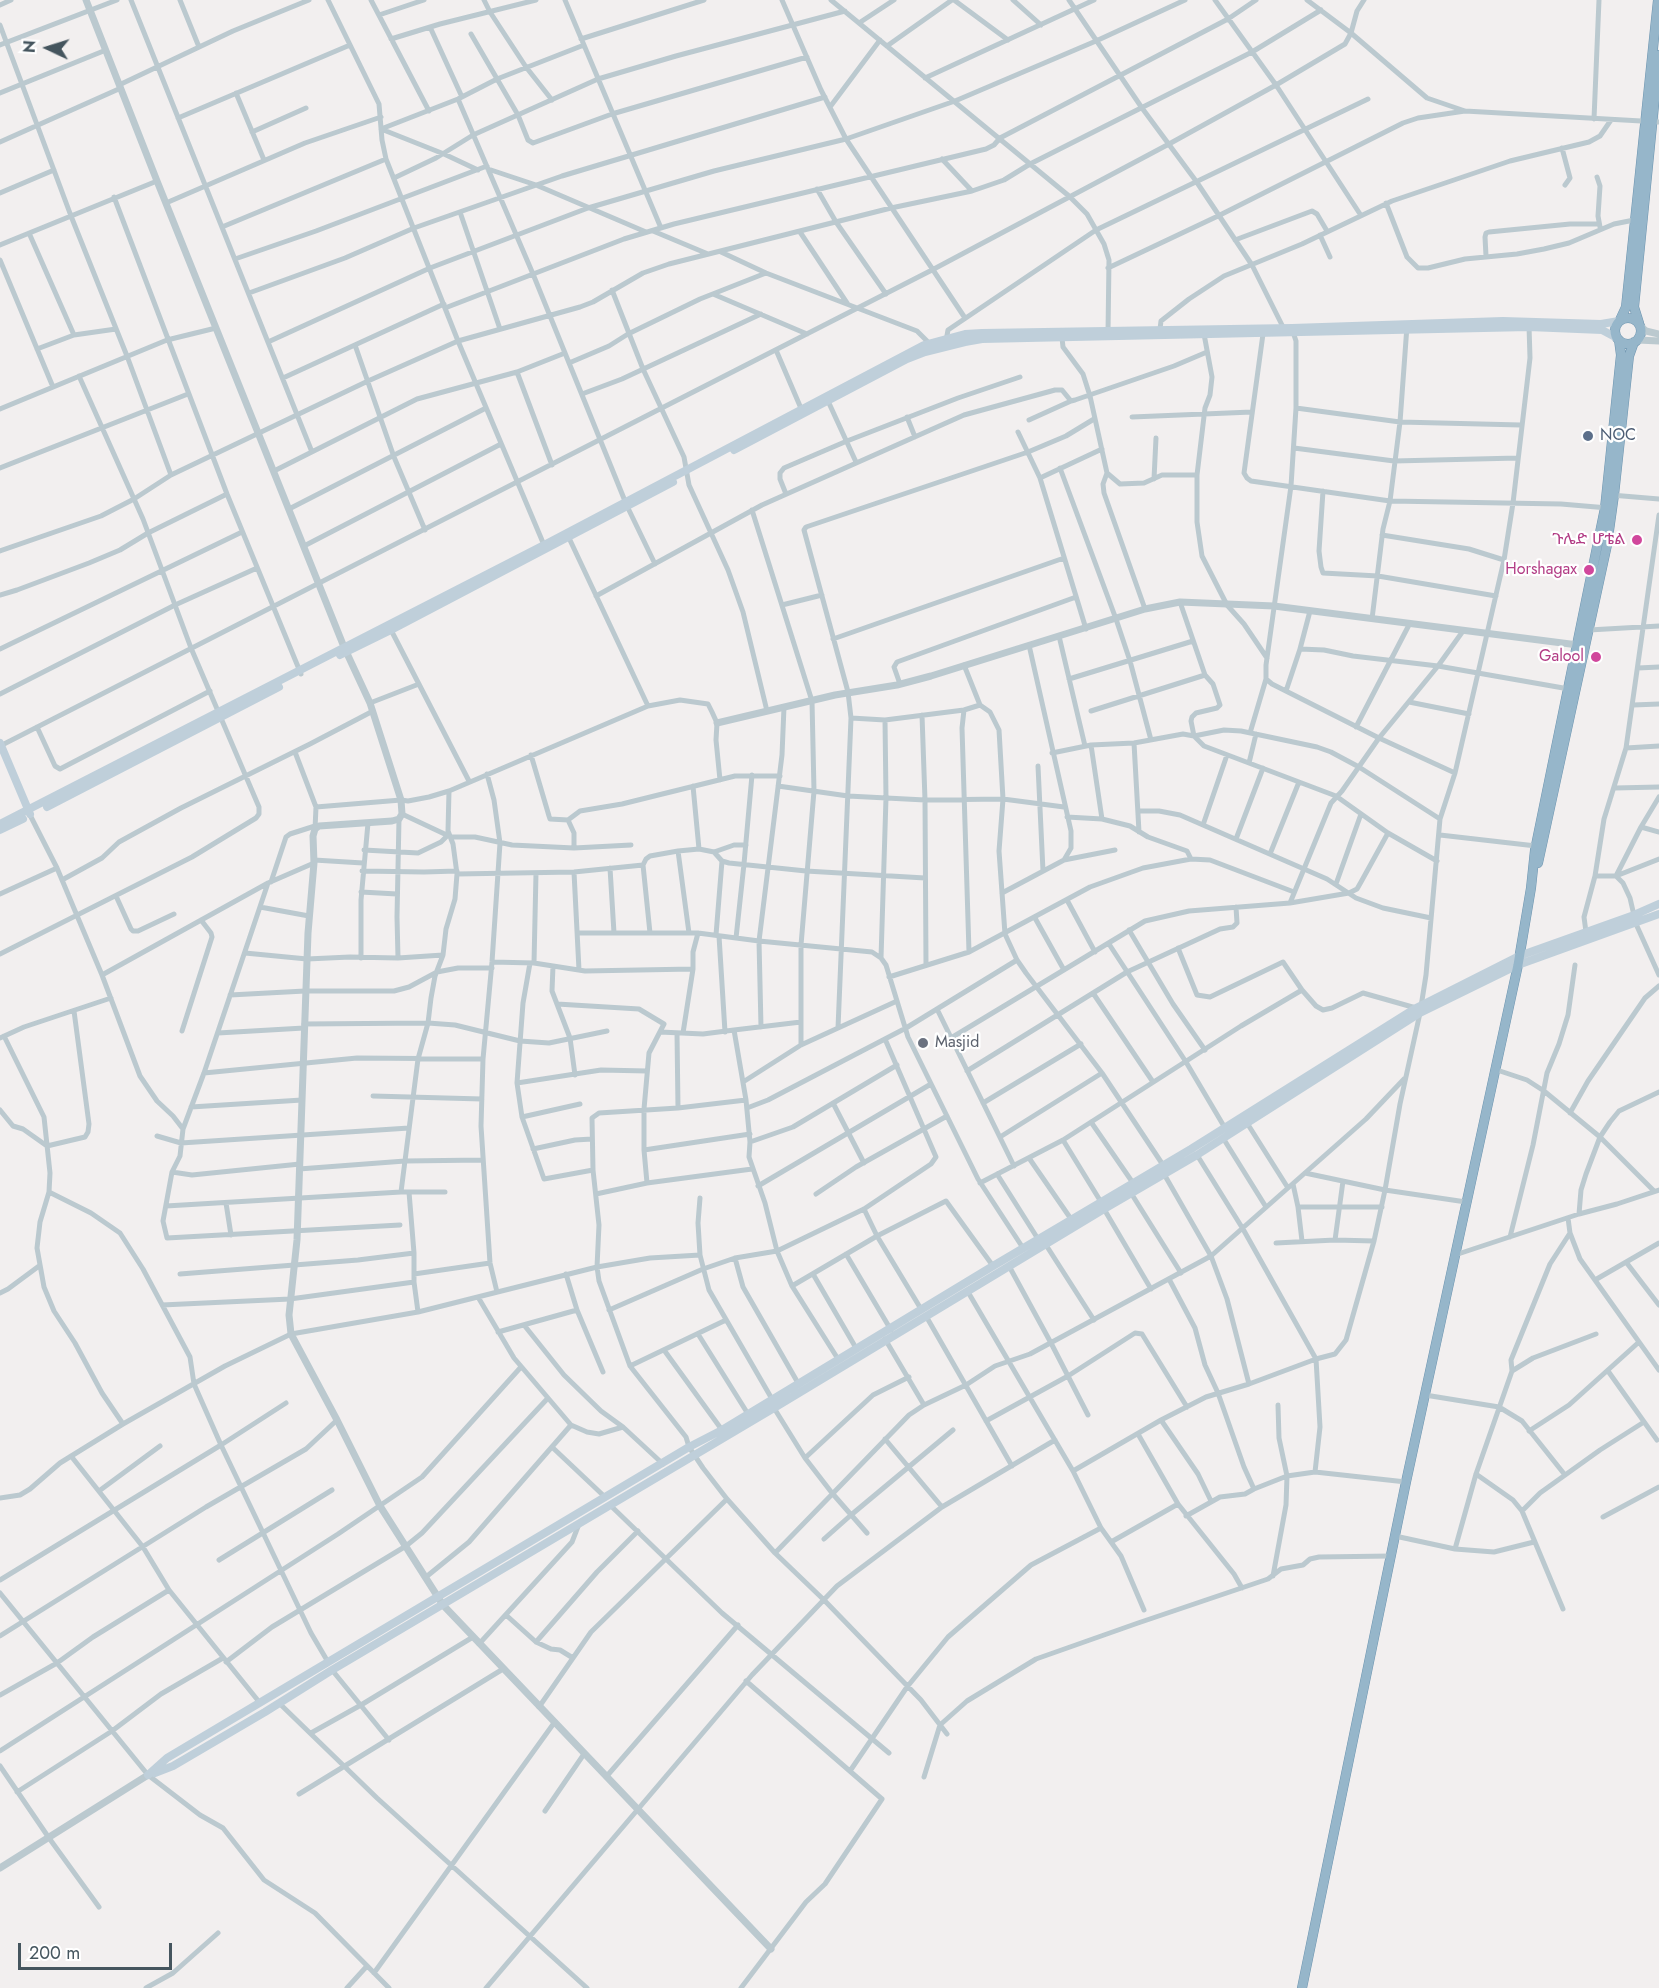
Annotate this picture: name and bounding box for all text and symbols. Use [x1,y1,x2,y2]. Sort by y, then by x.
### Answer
north arrow [18,18,78,78]
text: N [18,40,41,54]
place label: NOC [1600,426,1636,446]
marker: NOC [1581,429,1595,443]
place label: ጉሌድ ሆቴል [1552,530,1625,550]
marker: ጉሌድ ሆቴል [1630,533,1644,547]
place label: Horshagax [1505,560,1577,580]
marker: Horshagax [1582,563,1596,577]
place label: Galool [1539,647,1584,667]
marker: Galool [1589,650,1603,664]
place label: Masjid [935,1033,979,1053]
marker: Masjid [916,1036,930,1050]
scale bar [21,1931,176,1969]
text: 200 m [29,1940,80,1966]

